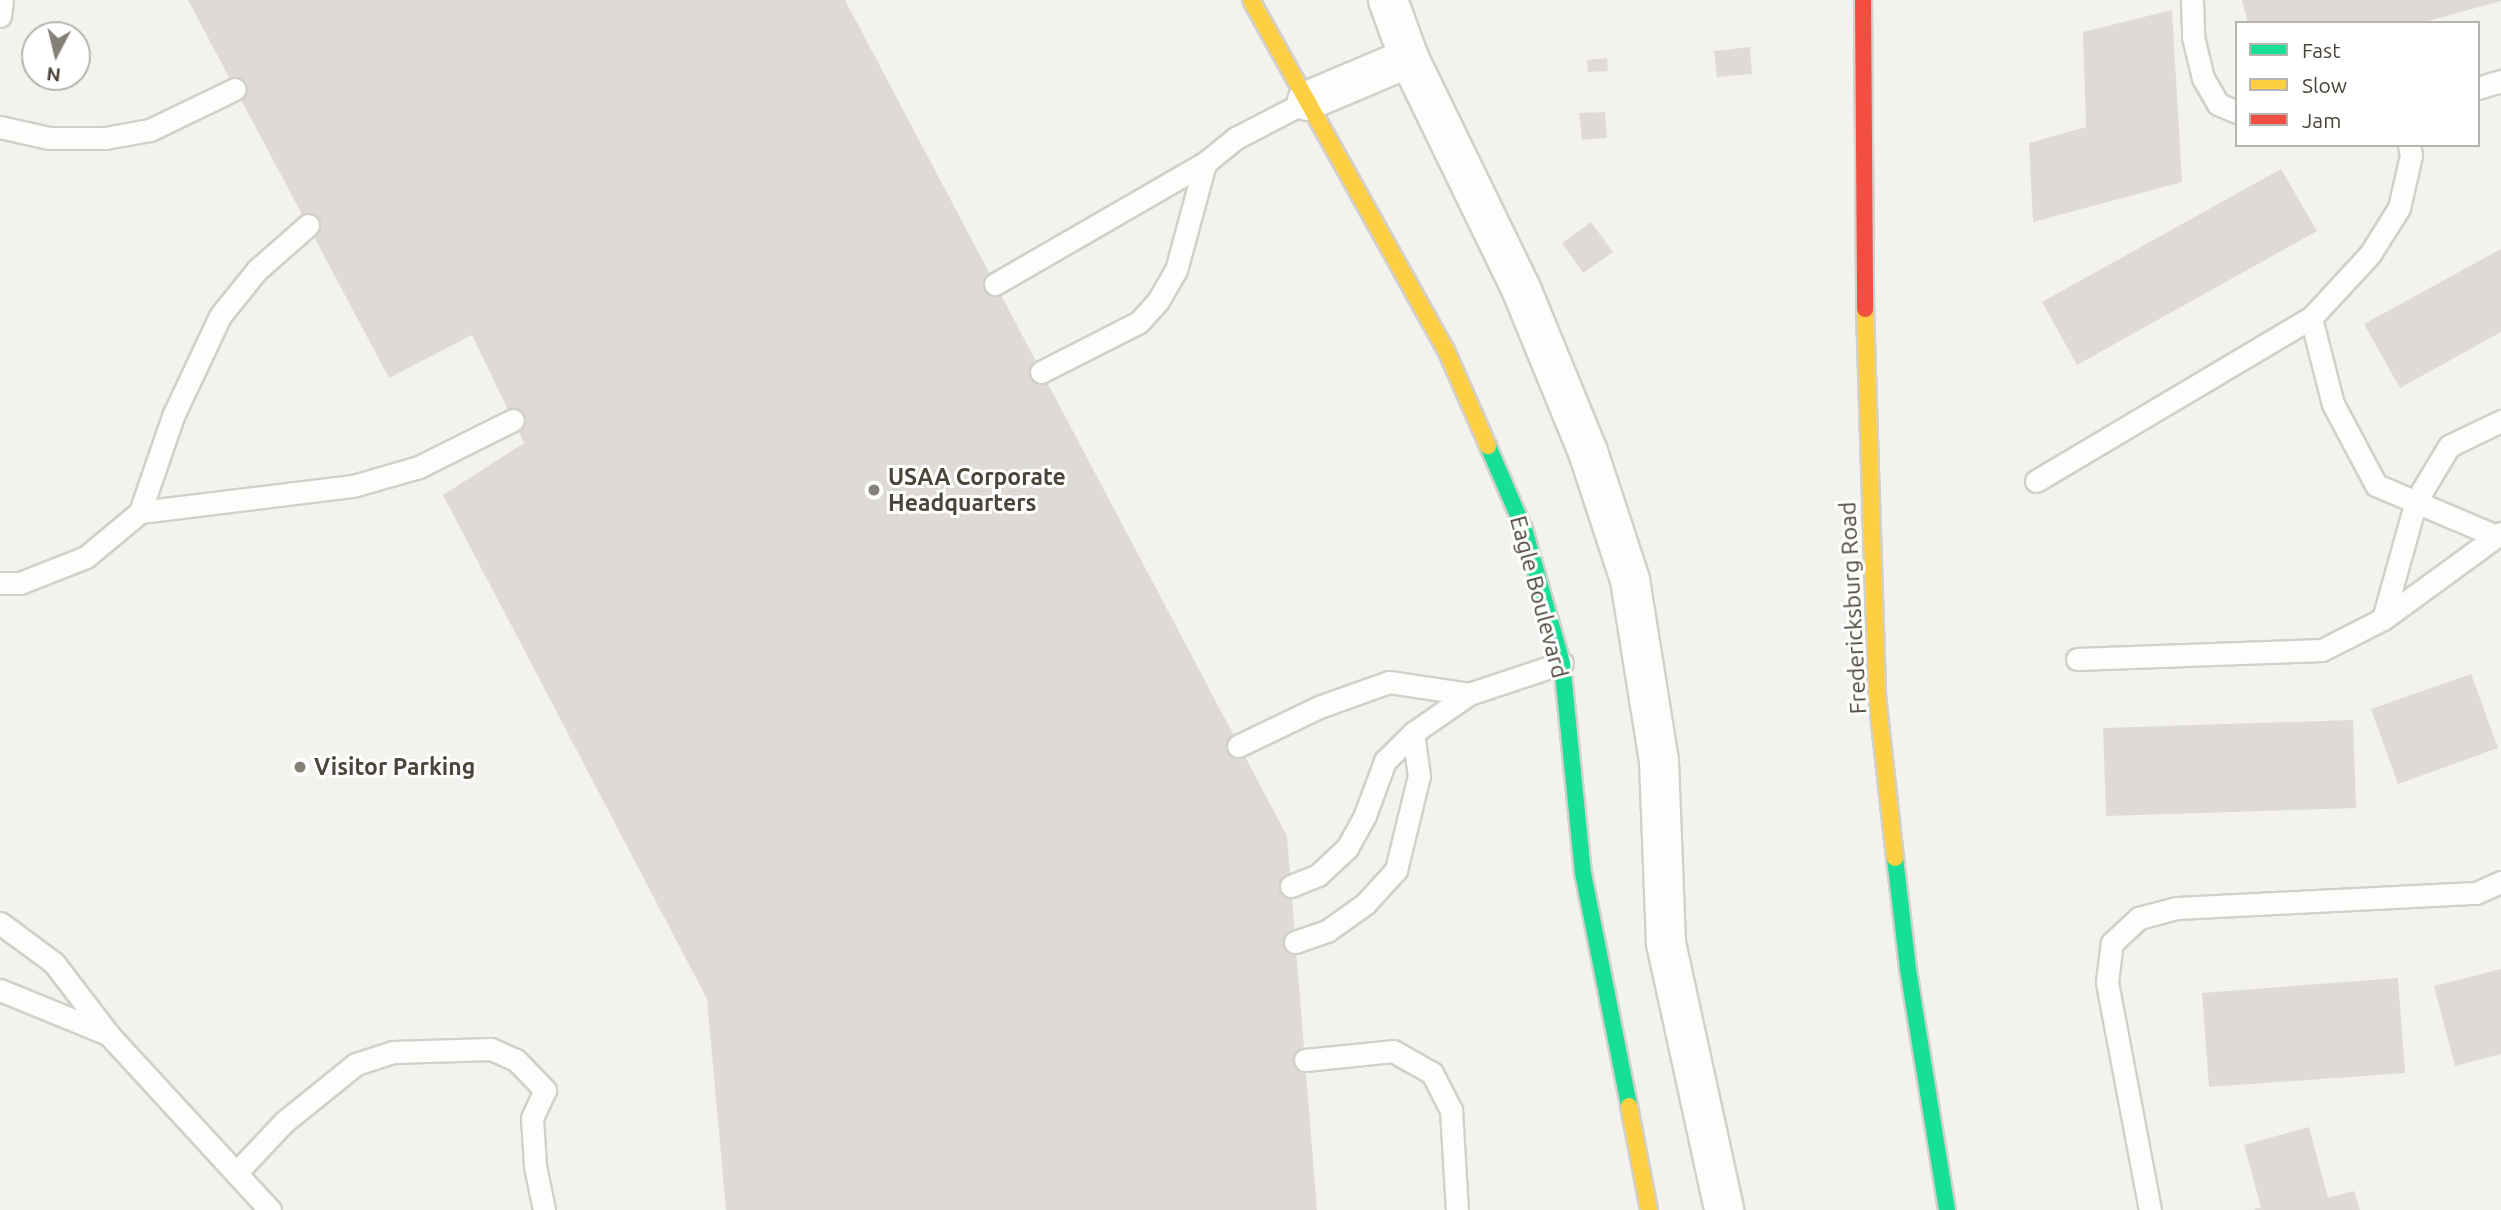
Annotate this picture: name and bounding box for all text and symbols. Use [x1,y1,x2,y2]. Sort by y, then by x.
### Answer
north arrow [21,21,91,91]
legend [2235,21,2480,147]
text: Fast [2302,38,2340,62]
text: N [45,63,62,87]
text: Slow [2302,73,2347,97]
text: Jam [2302,108,2341,132]
place label: USAA Corporate Headquarters [888,463,1066,517]
marker: USAA Corporate Headquarters [866,482,882,498]
street label: Fredericksburg Road [1834,501,1872,715]
street label: Eagle Boulevard [1504,513,1574,681]
place label: Visitor Parking [314,753,475,781]
marker: Visitor Parking [292,759,308,775]

